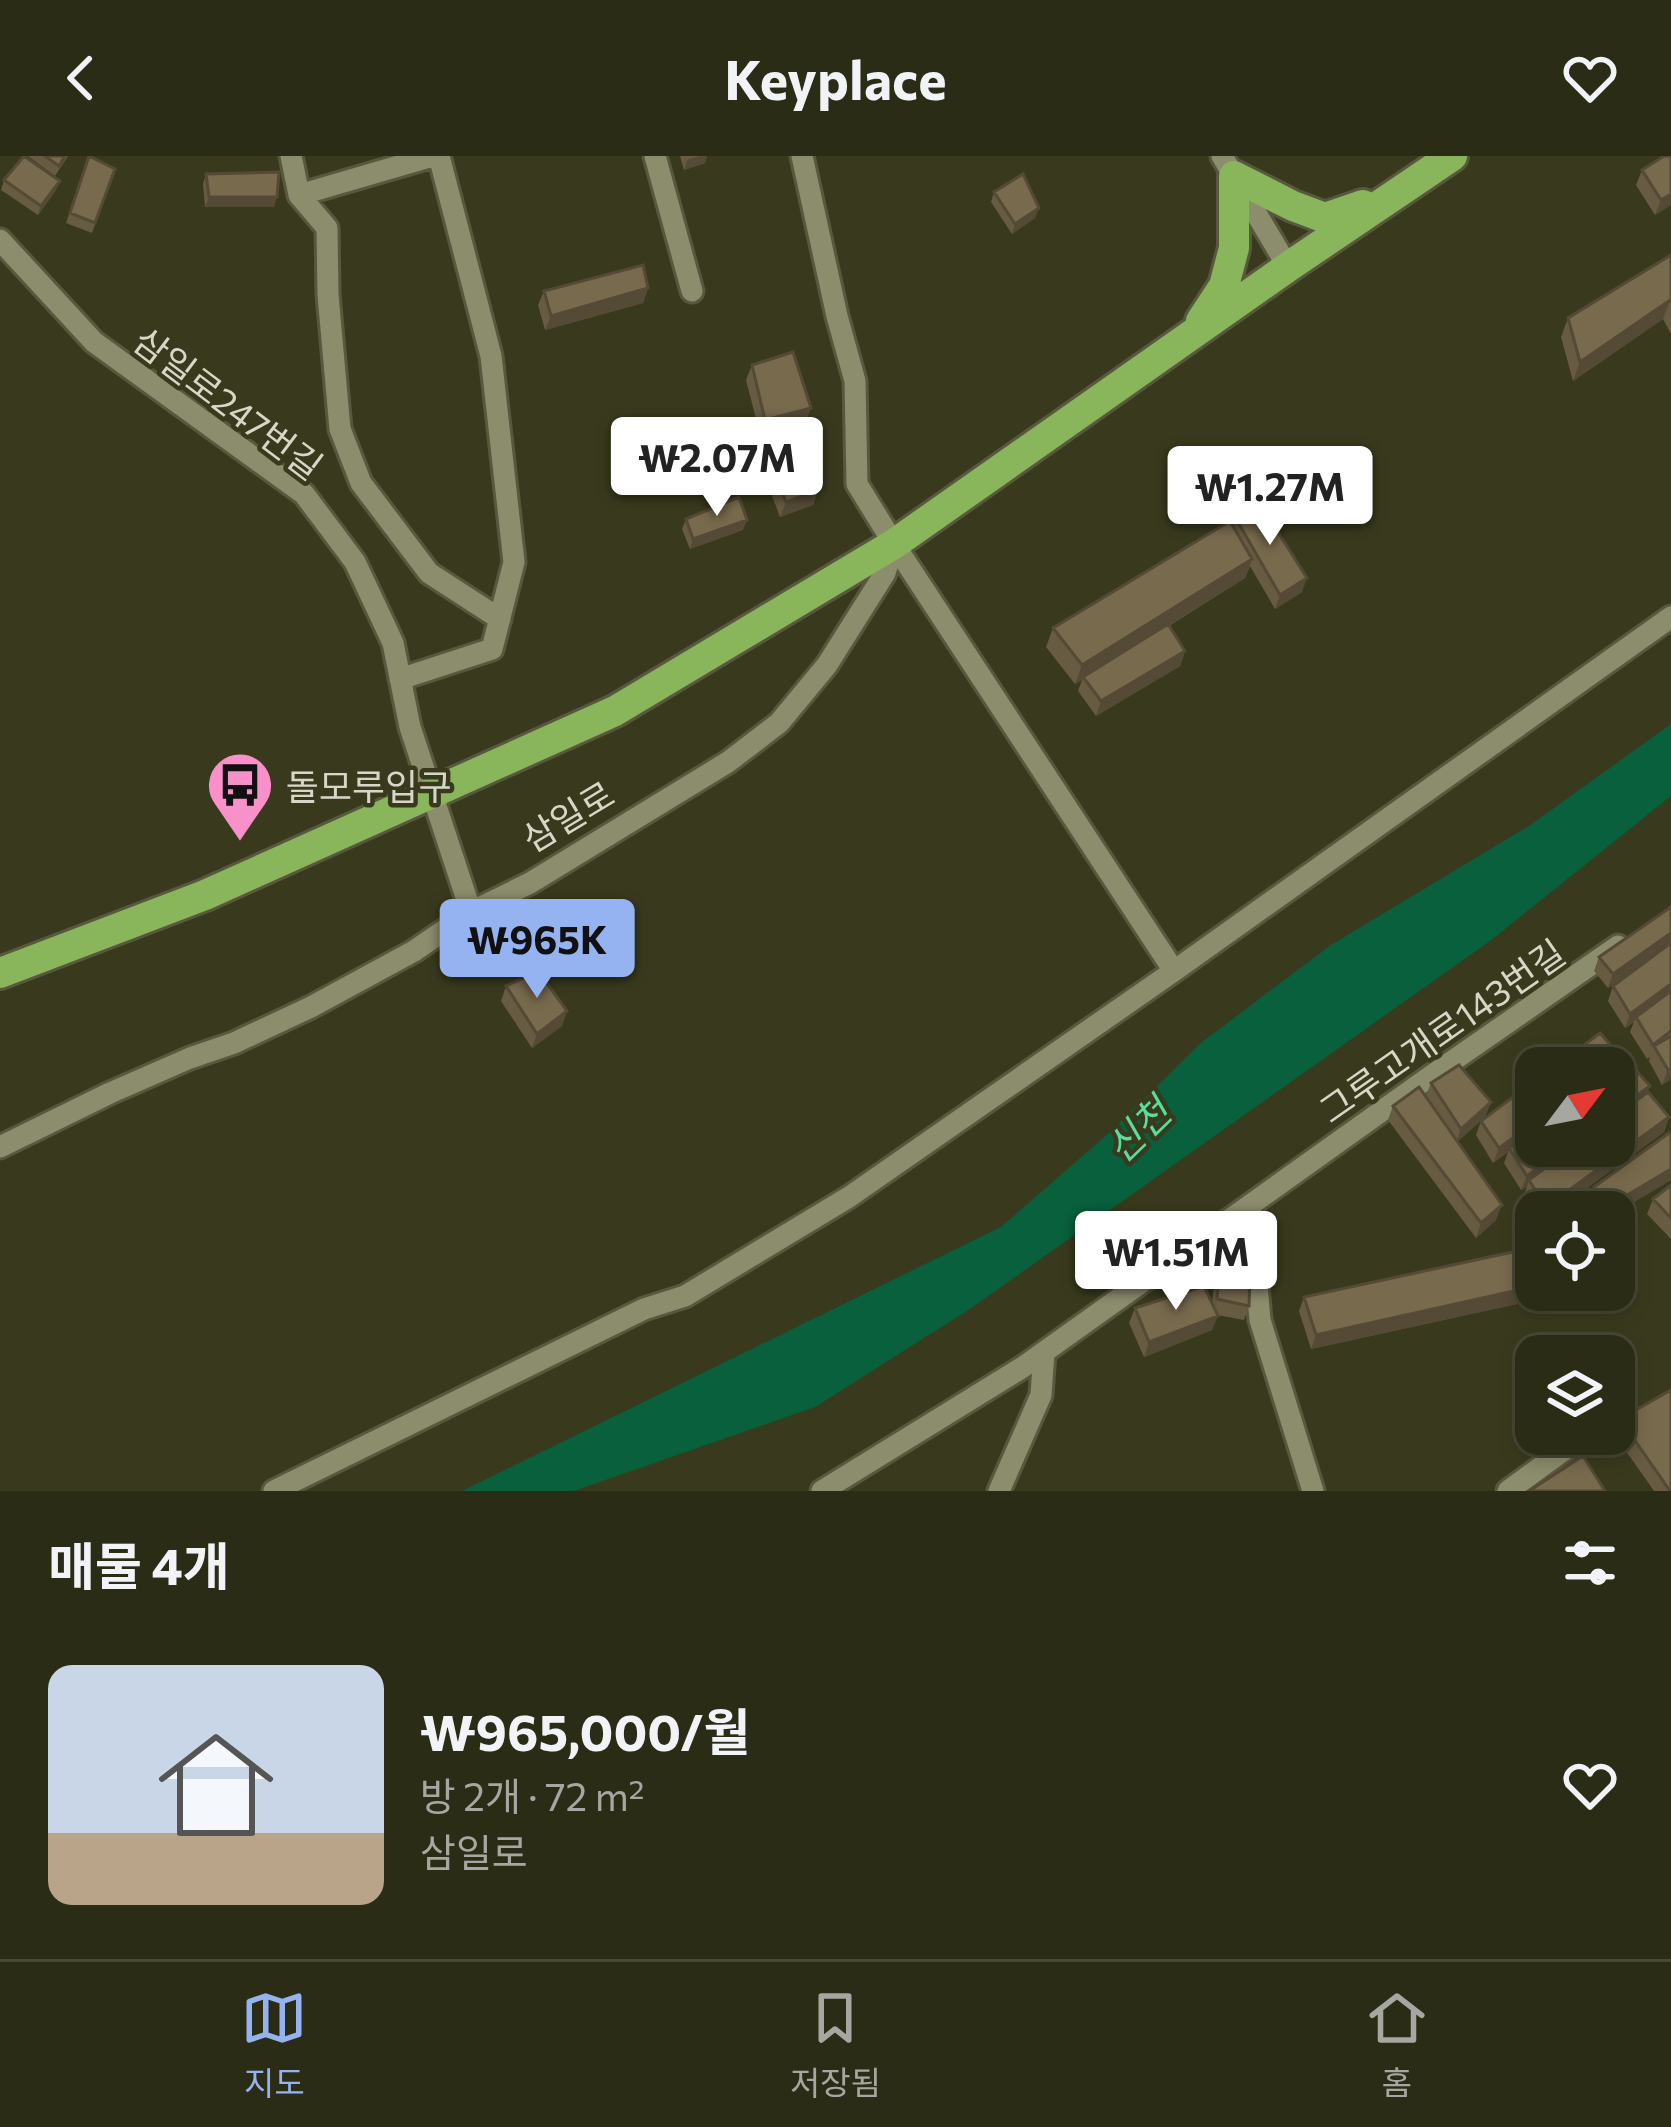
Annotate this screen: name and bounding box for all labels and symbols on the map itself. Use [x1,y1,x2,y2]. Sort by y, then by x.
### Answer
street label: 삼일로247번길 [126,317,332,487]
pin: ₩2.07M [619,417,815,519]
pin: ₩1.27M [1172,446,1368,548]
bus stop icon: 돌모루입구 [205,750,275,844]
place label: 돌모루입구 [286,763,452,807]
street label: 삼일로 [513,771,621,859]
pin: ₩965K [453,899,621,1001]
street label: 그루고개로143번길 [1310,929,1572,1131]
north arrow [1515,1047,1635,1167]
water label: 신천 [1095,1084,1182,1171]
pin: ₩1.51M [1078,1211,1274,1313]

